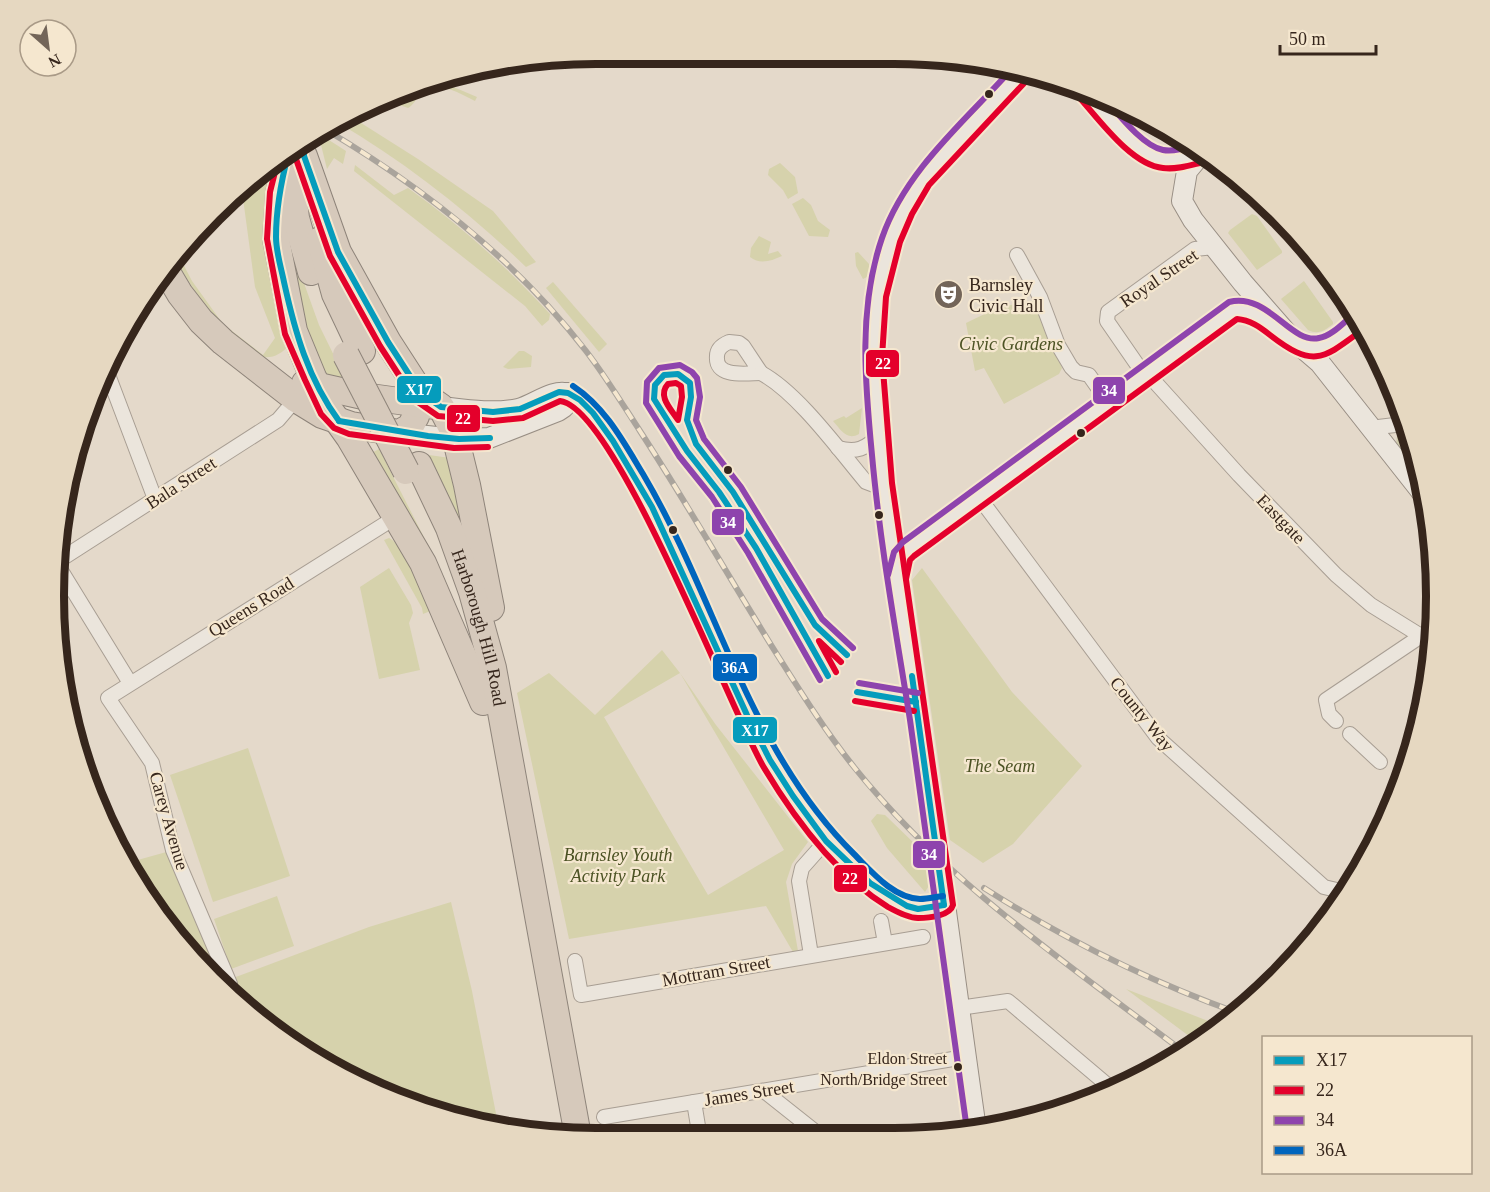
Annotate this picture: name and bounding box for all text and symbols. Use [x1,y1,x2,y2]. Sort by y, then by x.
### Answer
north arrow [18,18,78,78]
scale bar [1280,18,1376,56]
text: 50 m [1289,29,1326,49]
text: N [45,51,64,71]
unlabelled marker [983,88,995,100]
street label: Royal Street [1116,245,1202,311]
place label: Barnsley Civic Hall [969,275,1044,316]
theatre icon: Barnsley Civic Hall [932,279,964,311]
park label: Civic Gardens [959,334,1063,354]
line badge: 22 [865,349,900,378]
text: 22 [875,355,891,372]
line badge: X17 [396,375,442,404]
line badge: 34 [1092,376,1126,405]
text: X17 [405,381,433,398]
text: 34 [1101,382,1117,399]
line badge: 22 [446,404,481,433]
text: 22 [455,410,471,427]
unlabelled marker [1075,427,1087,439]
street label: Bala Street [142,453,220,513]
unlabelled marker [722,464,734,476]
street label: Eastgate [1253,490,1309,548]
line badge: 34 [711,508,745,536]
unlabelled marker [873,509,885,521]
text: 34 [720,514,736,531]
unlabelled marker [667,524,679,536]
street label: Harborough Hill Road [447,546,510,708]
street label: Queens Road [205,573,297,641]
line badge: 36A [712,653,758,682]
text: 36A [721,659,749,676]
street label: County Way [1106,673,1178,755]
line badge: X17 [732,716,778,744]
text: X17 [741,722,769,739]
park label: The Seam [965,756,1035,776]
street label: Carey Avenue [145,770,193,872]
line badge: 34 [912,840,946,869]
park label: Barnsley Youth Activity Park [564,845,672,886]
text: 34 [921,846,937,863]
line badge: 22 [833,864,868,893]
text: 22 [842,870,858,887]
street label: Mottram Street [660,952,772,990]
legend [1262,1036,1472,1174]
place label: Eldon Street North/Bridge Street [820,1050,948,1089]
text: X17 [1316,1050,1347,1070]
marker: Eldon Street North/Bridge Street [952,1061,964,1073]
street label: James Street [703,1076,795,1110]
text: 22 [1316,1080,1334,1100]
text: 34 [1316,1110,1334,1130]
text: 36A [1316,1140,1347,1160]

